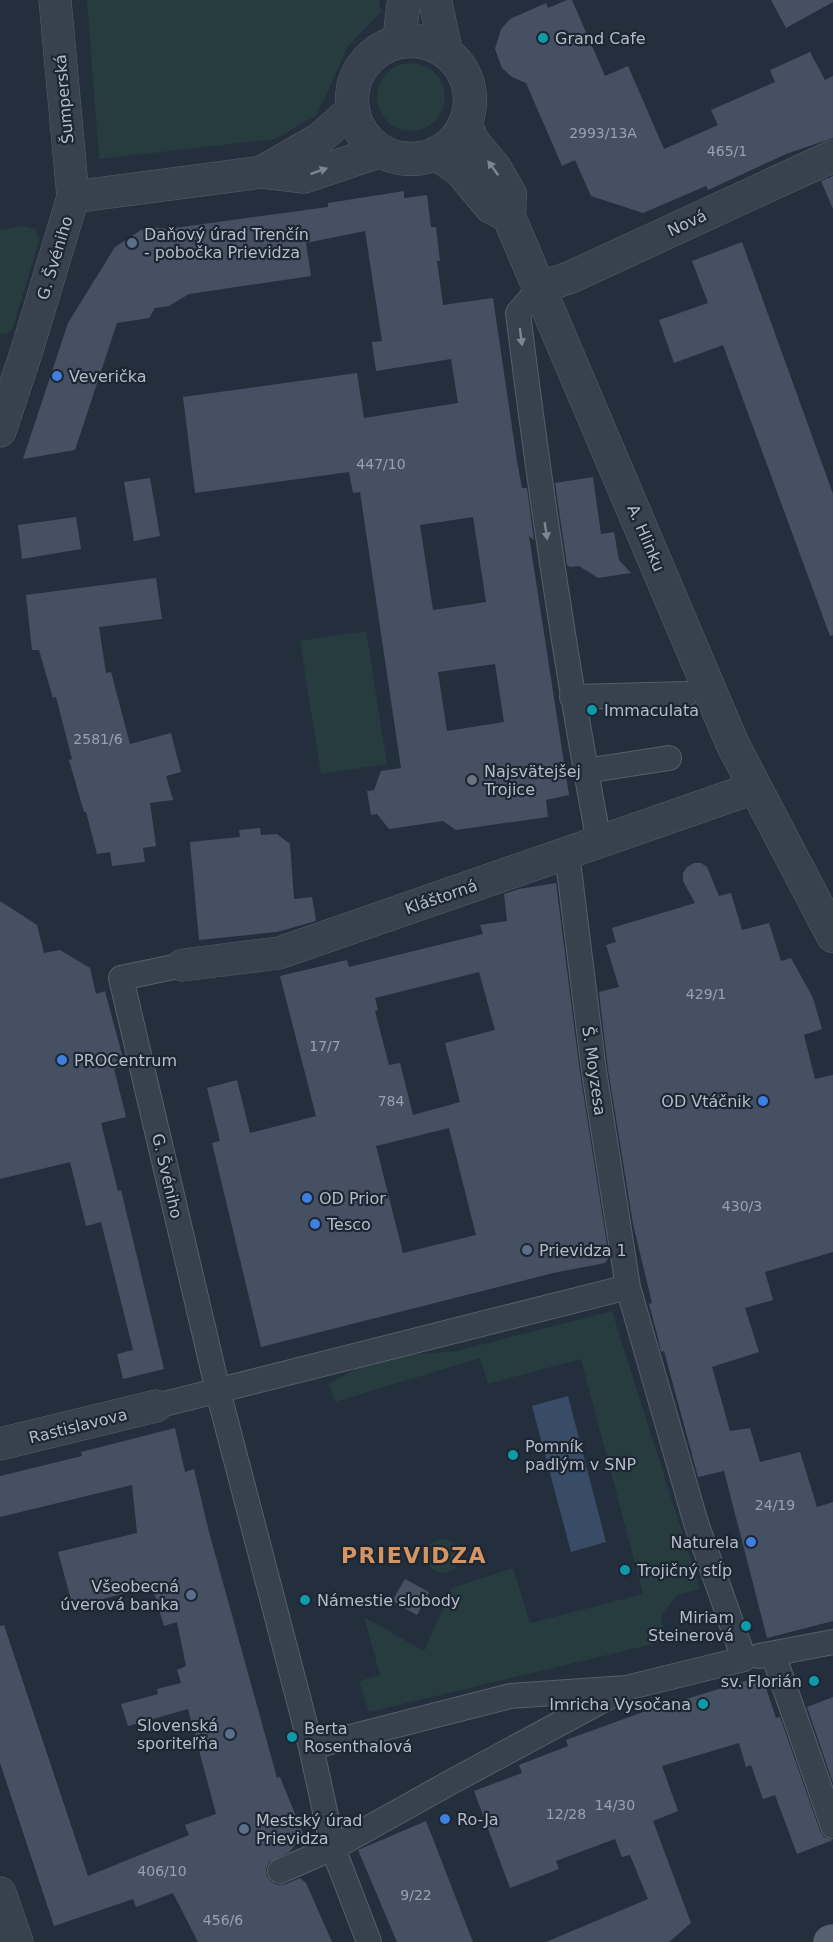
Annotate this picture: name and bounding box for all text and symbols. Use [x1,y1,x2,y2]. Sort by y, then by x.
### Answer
place label: Grand Cafe [555,29,646,48]
marker: Grand Cafe [536,31,550,45]
street label: Šumperská [51,54,77,144]
house number: 2993/13A [569,125,637,141]
house number: 465/1 [707,143,747,159]
one-way arrow [488,160,500,175]
one-way arrow [310,166,328,176]
street label: Nová [664,206,710,240]
street label: G. Švéniho [33,214,77,302]
place label: Daňový úrad Trenčín - pobočka Prievidza [144,225,309,262]
marker: Daňový úrad Trenčín - pobočka Prievidza [125,236,139,250]
one-way arrow [516,328,526,347]
place label: Veverička [69,367,146,386]
marker: Veverička [50,369,64,383]
house number: 447/10 [356,456,406,472]
street label: A. Hlinku [623,502,669,574]
one-way arrow [542,521,551,540]
place label: Immaculata [604,701,699,720]
marker: Immaculata [585,703,599,717]
house number: 2581/6 [73,731,123,747]
place label: Najsvätejšej Trojice [483,762,581,799]
marker: Najsvätejšej Trojice [465,773,479,787]
street label: Kláštorná [402,876,480,918]
house number: 429/1 [686,986,726,1002]
street label: Š. Moyzesa [578,1025,610,1117]
house number: 17/7 [309,1038,341,1054]
place label: PROCentrum [74,1051,177,1070]
marker: PROCentrum [55,1053,69,1067]
place label: OD Vtáčnik [661,1092,752,1111]
house number: 784 [378,1093,404,1109]
marker: OD Vtáčnik [756,1094,770,1108]
street label: G. Švéniho [148,1132,186,1220]
place label: OD Prior [319,1189,386,1208]
marker: OD Prior [300,1191,314,1205]
house number: 430/3 [722,1198,762,1214]
place label: Tesco [326,1215,371,1234]
marker: Tesco [308,1217,322,1231]
place label: Prievidza 1 [539,1241,627,1260]
marker: Prievidza 1 [520,1243,534,1257]
street label: Rastislavova [27,1405,129,1447]
place label: Pomník padlým v SNP [525,1437,636,1474]
marker: Pomník padlým v SNP [506,1448,520,1462]
house number: 24/19 [755,1497,795,1513]
place label: Naturela [670,1533,739,1552]
marker: Naturela [744,1535,758,1549]
district label: PRIEVIDZA [341,1543,487,1568]
place label: Trojičný stĺp [636,1561,732,1580]
marker: Trojičný stĺp [618,1563,632,1577]
place label: Všeobecná úverová banka [60,1577,179,1614]
marker: Všeobecná úverová banka [184,1588,198,1602]
place label: Námestie slobody [317,1591,460,1610]
marker: Námestie slobody [298,1593,312,1607]
place label: Miriam Steinerová [648,1608,734,1645]
marker: Miriam Steinerová [739,1619,753,1633]
place label: sv. Florián [721,1672,802,1691]
marker: sv. Florián [807,1674,821,1688]
place label: Imricha Vysočana [549,1695,691,1714]
marker: Imricha Vysočana [696,1697,710,1711]
place label: Slovenská sporiteľňa [137,1716,218,1753]
place label: Berta Rosenthalová [304,1719,412,1756]
marker: Slovenská sporiteľňa [223,1727,237,1741]
marker: Berta Rosenthalová [285,1730,299,1744]
house number: 14/30 [595,1797,635,1813]
house number: 12/28 [546,1806,586,1822]
place label: Ro-Ja [457,1810,499,1829]
place label: Mestský úrad Prievidza [256,1811,363,1848]
marker: Ro-Ja [438,1812,452,1826]
marker: Mestský úrad Prievidza [237,1822,251,1836]
house number: 406/10 [137,1863,187,1879]
house number: 9/22 [400,1887,432,1903]
house number: 456/6 [203,1912,243,1928]

